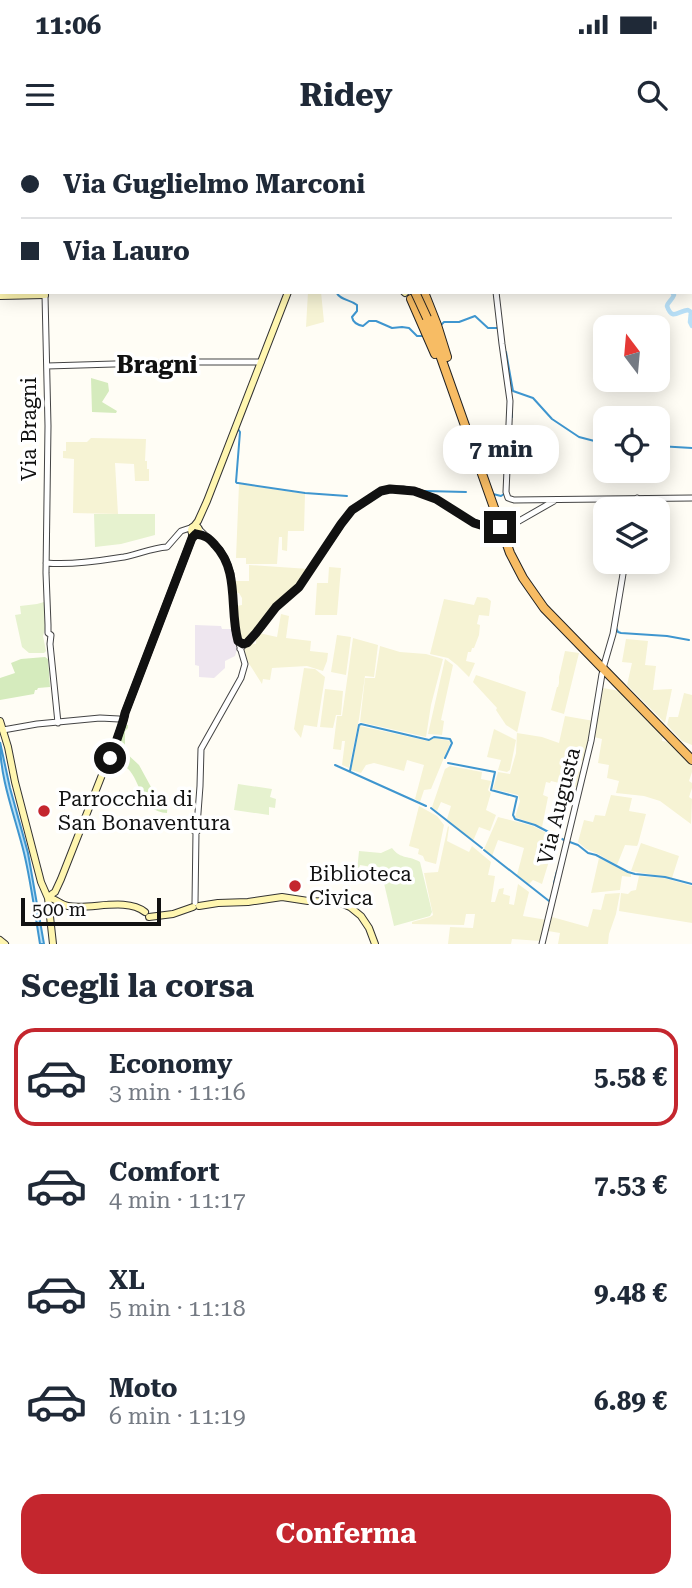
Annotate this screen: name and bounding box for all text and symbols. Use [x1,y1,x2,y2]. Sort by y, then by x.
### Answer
text: 11:06 [35,10,101,40]
icon: menu [21,76,59,114]
text: Ridey [299,76,393,114]
icon: search [633,76,671,114]
text: Via Guglielmo Marconi [63,169,365,199]
text: Via Lauro [63,236,190,266]
north arrow [593,315,670,392]
map controls [593,315,670,574]
district label: Bragni [117,351,197,379]
street label: Via Bragni [17,377,41,481]
button: locate [593,406,670,483]
callout: 7 min [442,426,558,474]
text: 7 min [469,436,533,463]
button: layers [593,497,670,574]
route end [484,511,516,543]
route start [94,742,126,774]
street label: Via Augusta [533,744,585,867]
place label: Parrocchia di San Bonaventura [58,787,231,835]
marker: Parrocchia di San Bonaventura [36,803,52,819]
place label: Biblioteca Civica [309,862,412,910]
marker: Biblioteca Civica [287,878,303,894]
scale bar [21,895,161,927]
text: 500 m [32,898,86,921]
text: Scegli la corsa [21,967,254,1005]
icon: car [25,1046,88,1109]
text: Economy [109,1049,232,1079]
text: 5.58 € [594,1062,667,1092]
text: 3 min · 11:16 [109,1079,246,1106]
icon: car [25,1154,88,1217]
text: Comfort [109,1157,219,1187]
text: 7.53 € [594,1170,667,1200]
text: 4 min · 11:17 [109,1187,246,1214]
icon: car [25,1262,88,1325]
text: XL [109,1265,145,1295]
text: 9.48 € [594,1278,667,1308]
text: 5 min · 11:18 [109,1295,246,1322]
icon: car [25,1370,88,1433]
text: Moto [109,1373,178,1403]
text: 6.89 € [594,1386,667,1416]
text: 6 min · 11:19 [109,1403,246,1430]
button: Conferma [21,1494,671,1574]

